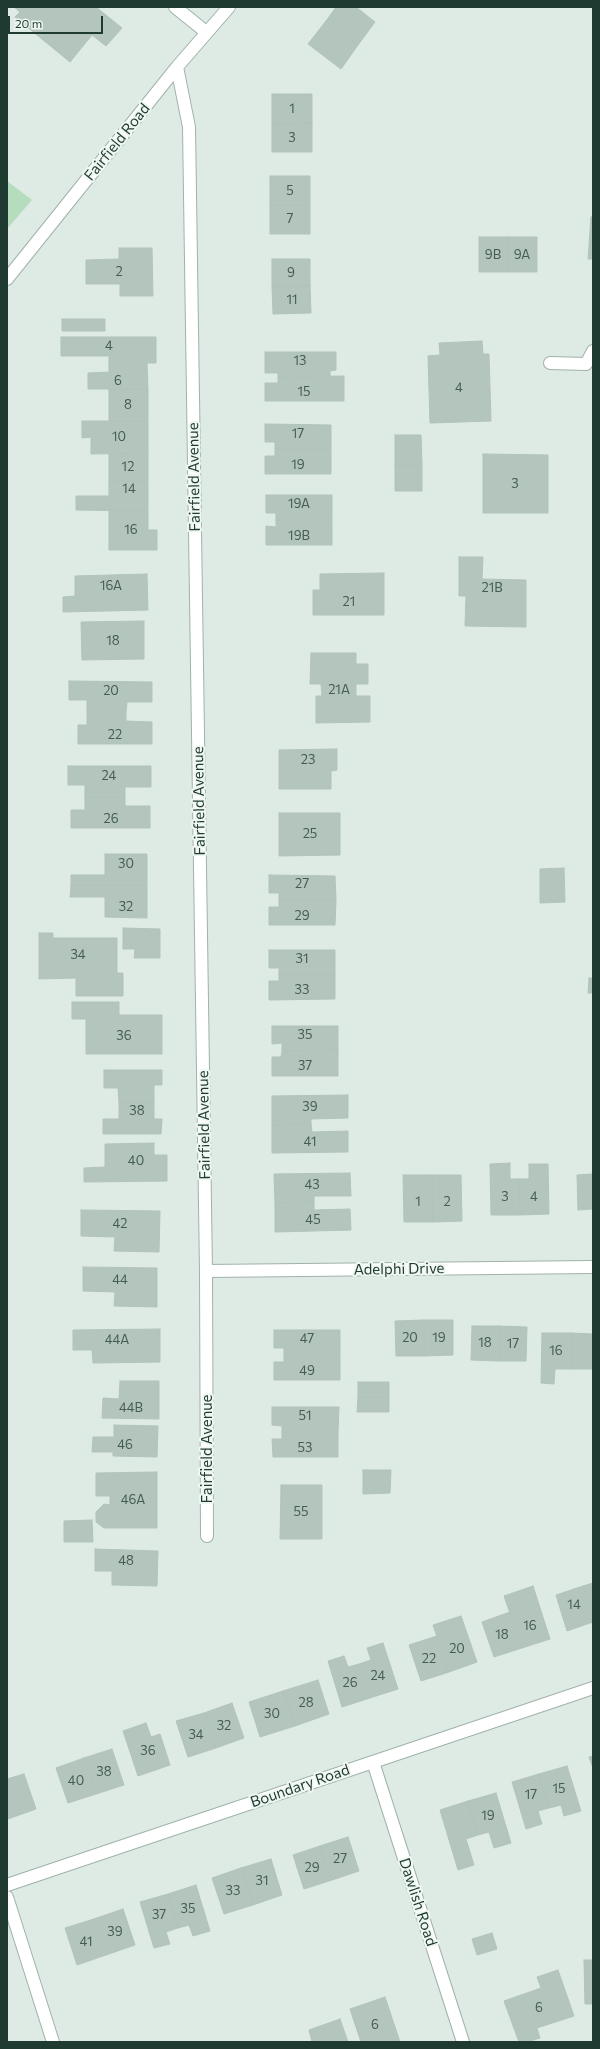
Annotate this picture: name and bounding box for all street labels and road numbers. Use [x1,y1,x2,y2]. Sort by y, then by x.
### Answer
street label: Fairfield Road [80,100,154,184]
street label: Fairfield Avenue [184,422,204,532]
street label: Fairfield Avenue [189,746,209,856]
street label: Fairfield Avenue [194,1070,214,1180]
street label: Adelphi Drive [353,1259,445,1279]
street label: Fairfield Avenue [198,1394,216,1504]
street label: Boundary Road [248,1761,352,1811]
street label: Dawlish Road [395,1856,441,1948]

